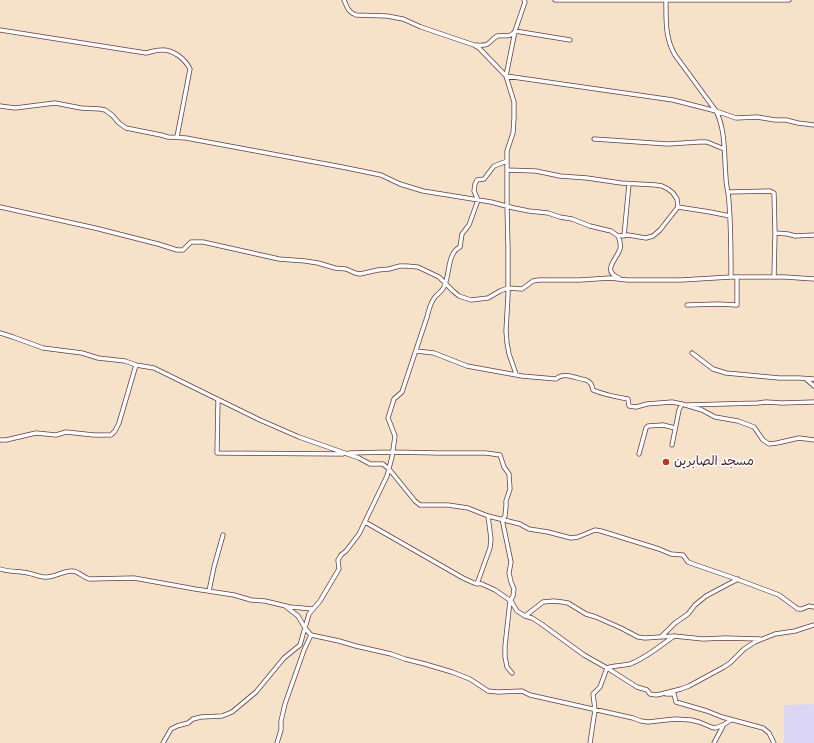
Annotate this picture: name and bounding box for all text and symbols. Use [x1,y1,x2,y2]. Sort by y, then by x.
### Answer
place label: مسجد الصابرين [674,454,754,470]
marker: مسجد الصابرين [661,457,671,467]

